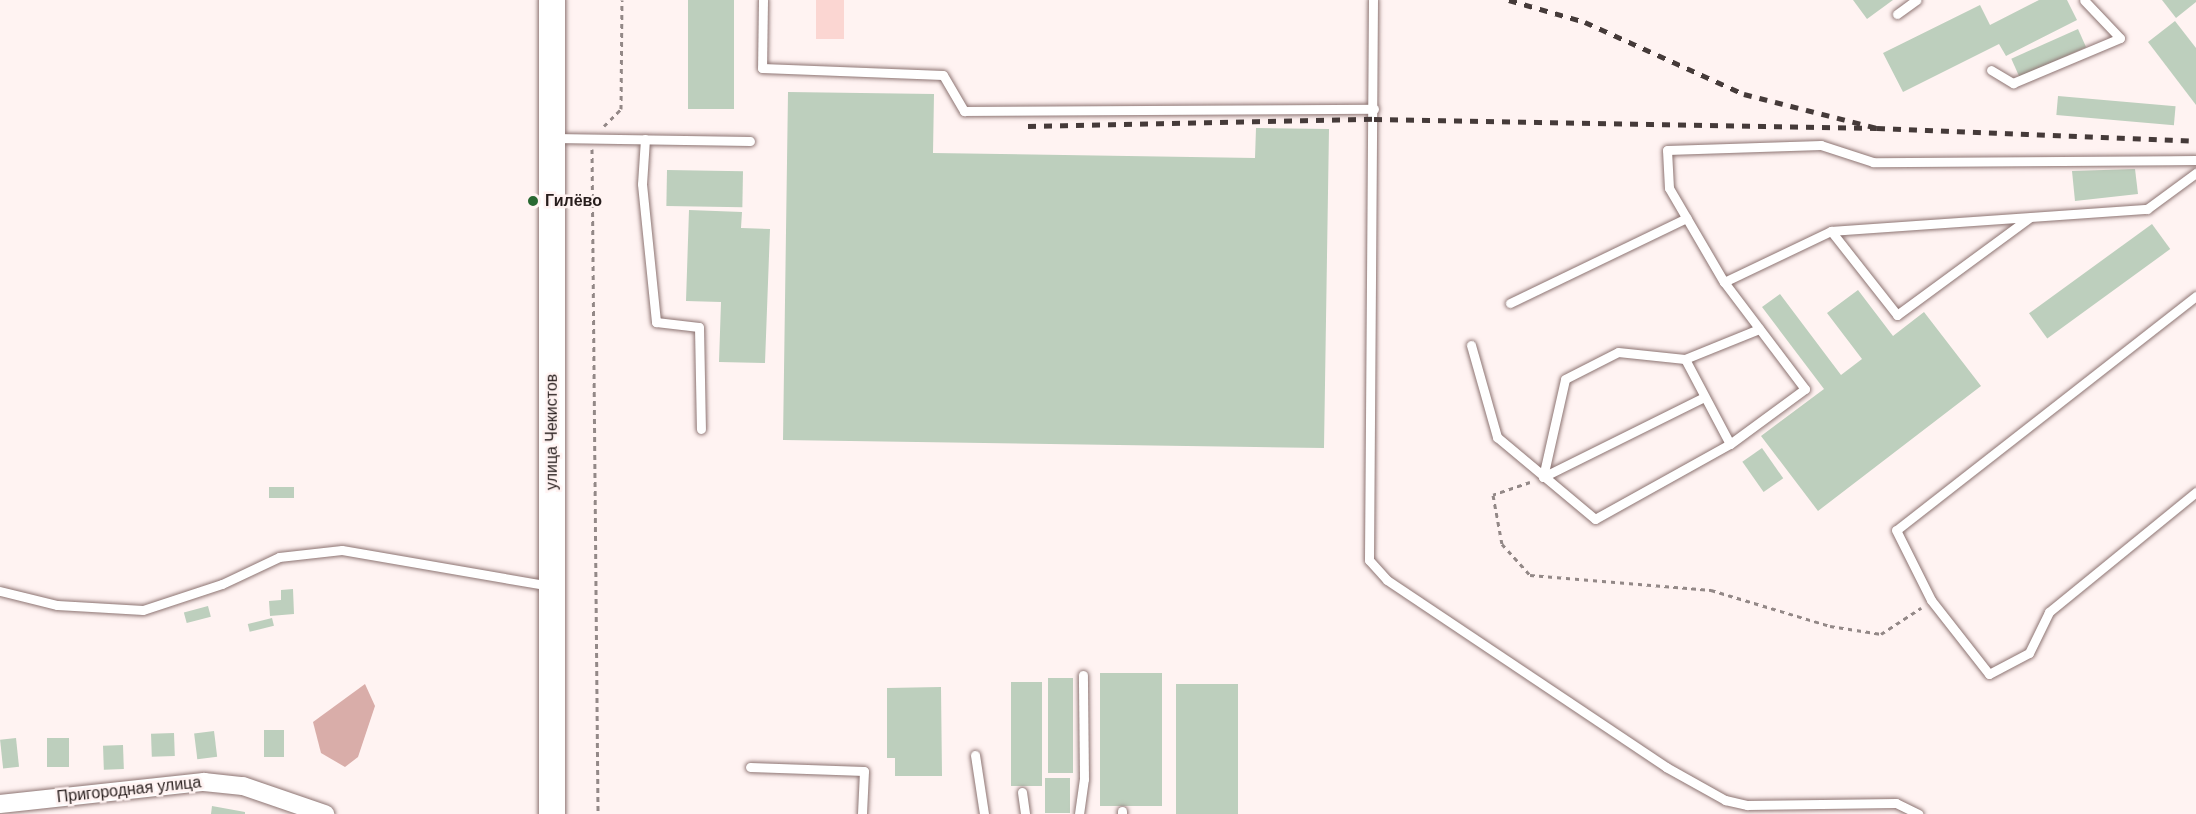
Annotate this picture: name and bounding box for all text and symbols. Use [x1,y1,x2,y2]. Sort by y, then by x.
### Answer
place label: Гилёво [545,191,602,211]
marker: Гилёво [526,194,540,208]
street label: улица Чекистов [542,374,562,490]
street label: Пригородная улица [56,773,202,807]

